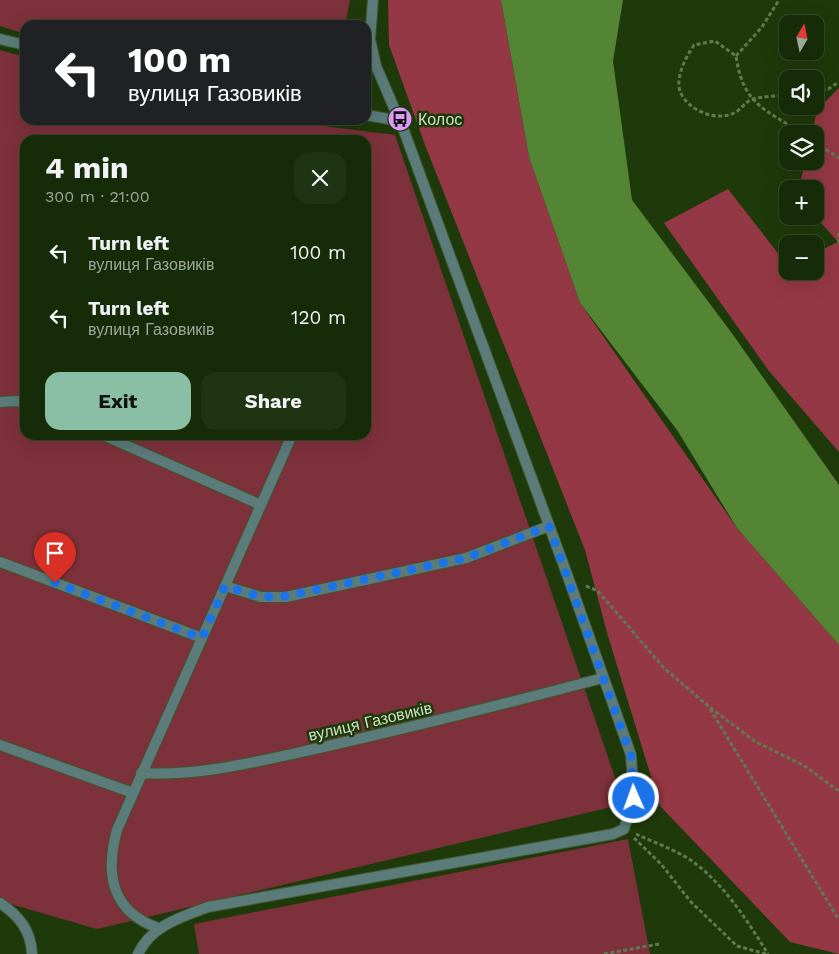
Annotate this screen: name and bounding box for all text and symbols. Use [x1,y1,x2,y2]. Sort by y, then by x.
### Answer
north arrow [779,15,824,60]
map controls [779,15,824,280]
text: 100 m [128,39,231,81]
icon: left [45,40,110,105]
button: sound [779,70,824,115]
text: вулиця Газовиків [128,81,302,106]
bus stop icon: Колос [387,106,413,132]
place label: Колос [418,110,462,129]
button: layers [779,125,824,170]
text: 4 min [45,150,129,185]
button: close [294,152,346,204]
button: + [779,180,824,225]
text: 300 m · 21:00 [45,187,150,206]
text: Turn left [88,232,169,255]
button: − [779,235,824,280]
icon: left [45,239,73,267]
text: 100 m [290,241,346,264]
text: вулиця Газовиків [88,255,214,274]
text: Turn left [88,297,169,320]
icon: left [45,304,73,332]
text: 120 m [291,306,346,329]
text: вулиця Газовиків [88,320,214,339]
button: Exit [45,372,191,430]
button: Share [201,372,346,430]
pin [34,532,76,583]
icon: arrive [41,539,69,567]
street label: вулиця Газовиків [306,698,434,745]
position arrow [607,771,659,823]

